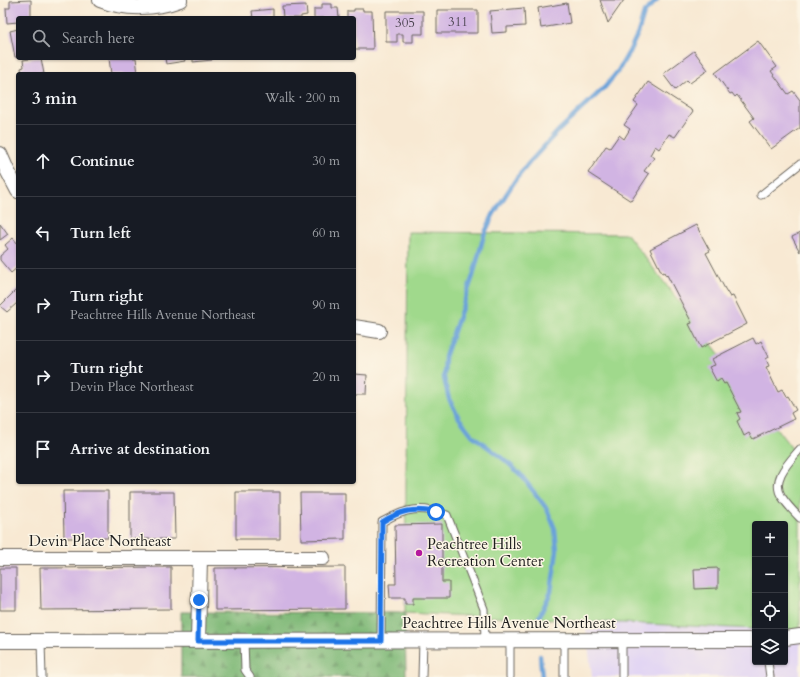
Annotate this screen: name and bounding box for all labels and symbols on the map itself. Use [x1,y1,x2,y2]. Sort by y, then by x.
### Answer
house number: 311 [448,13,468,31]
house number: 305 [395,14,415,32]
route start [427,503,445,521]
street label: Devin Place Northeast [29,531,172,551]
place label: Peachtree Hills Recreation Center [427,534,544,571]
marker: Peachtree Hills Recreation Center [414,548,424,558]
route end [190,591,208,609]
street label: Peachtree Hills Avenue Northeast [402,613,616,633]

